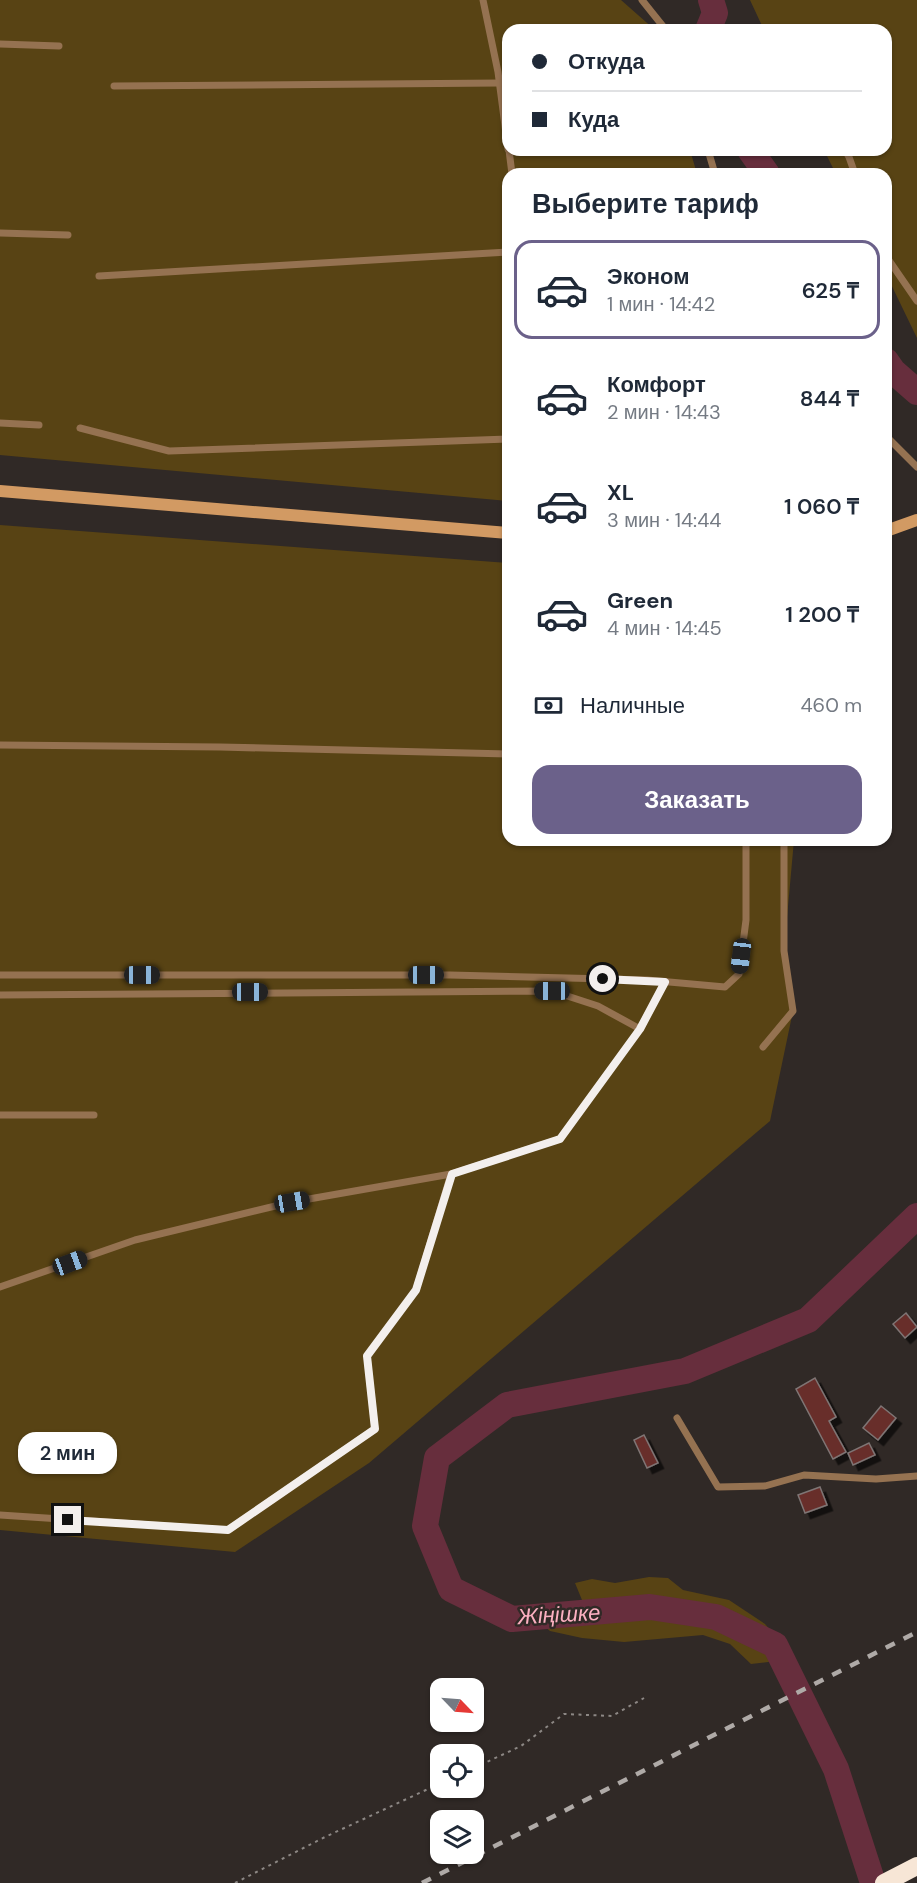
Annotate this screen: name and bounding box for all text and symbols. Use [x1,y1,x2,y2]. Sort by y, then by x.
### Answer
text: Откуда [568,47,645,76]
text: Куда [568,105,619,134]
text: Выберите тариф [532,186,759,221]
text: Эконом [607,262,690,291]
icon: car [535,263,589,317]
text: 625 ₸ [802,276,859,305]
text: 1 мин · 14:42 [607,291,715,317]
text: Комфорт [607,370,706,399]
icon: car [535,371,589,425]
text: 844 ₸ [800,384,859,413]
text: 2 мин · 14:43 [607,399,721,425]
text: XL [607,478,634,507]
icon: car [535,479,589,533]
text: 1 060 ₸ [784,492,859,521]
text: 3 мин · 14:44 [607,507,721,533]
text: Green [607,586,673,615]
icon: car [535,587,589,641]
text: 1 200 ₸ [785,600,859,629]
text: 4 мин · 14:45 [607,615,722,641]
icon: cash [532,689,565,722]
text: Наличные [580,691,685,720]
text: 460 m [800,692,862,718]
button: Заказать [532,765,862,834]
car [730,937,752,975]
route start [589,965,616,992]
car [124,966,160,984]
car [408,966,444,984]
car [534,982,570,1000]
car [232,983,268,1001]
car [273,1190,311,1214]
car [50,1248,90,1278]
callout: 2 мин [19,1433,118,1475]
text: 2 мин [40,1440,95,1466]
route end [54,1506,81,1533]
water label: Жіңішке [516,1598,601,1631]
north arrow [430,1678,484,1732]
map controls [430,1678,484,1864]
button: locate [430,1744,484,1798]
button: layers [430,1810,484,1864]

